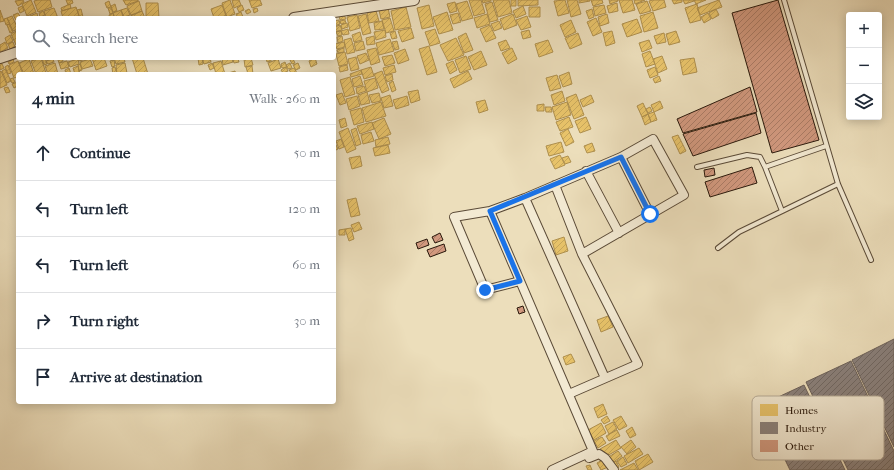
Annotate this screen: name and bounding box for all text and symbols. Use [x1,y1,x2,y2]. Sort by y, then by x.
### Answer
map controls [846,12,882,120]
button: + [846,12,882,48]
search box [16,16,336,60]
icon: search [30,27,52,49]
text: Search here [62,29,138,47]
button: − [846,48,882,84]
button: layers [846,84,882,120]
text: 4 min [32,88,75,108]
text: Walk · 260 m [249,91,320,106]
icon: ahead [32,142,54,164]
text: Continue [70,144,130,162]
text: 50 m [294,145,320,160]
icon: left [32,198,54,220]
text: Turn left [70,200,128,218]
text: 120 m [288,201,320,216]
route start [641,205,659,223]
icon: left [32,254,54,276]
text: Turn left [70,256,128,274]
text: 60 m [292,257,320,272]
route end [476,281,494,299]
icon: right [32,310,54,332]
text: Turn right [70,312,139,330]
text: 30 m [294,313,320,328]
icon: arrive [32,366,54,388]
text: Arrive at destination [70,368,202,386]
legend [752,396,884,460]
text: Homes [785,404,818,417]
text: Industry [785,422,827,435]
text: Other [785,440,814,453]

